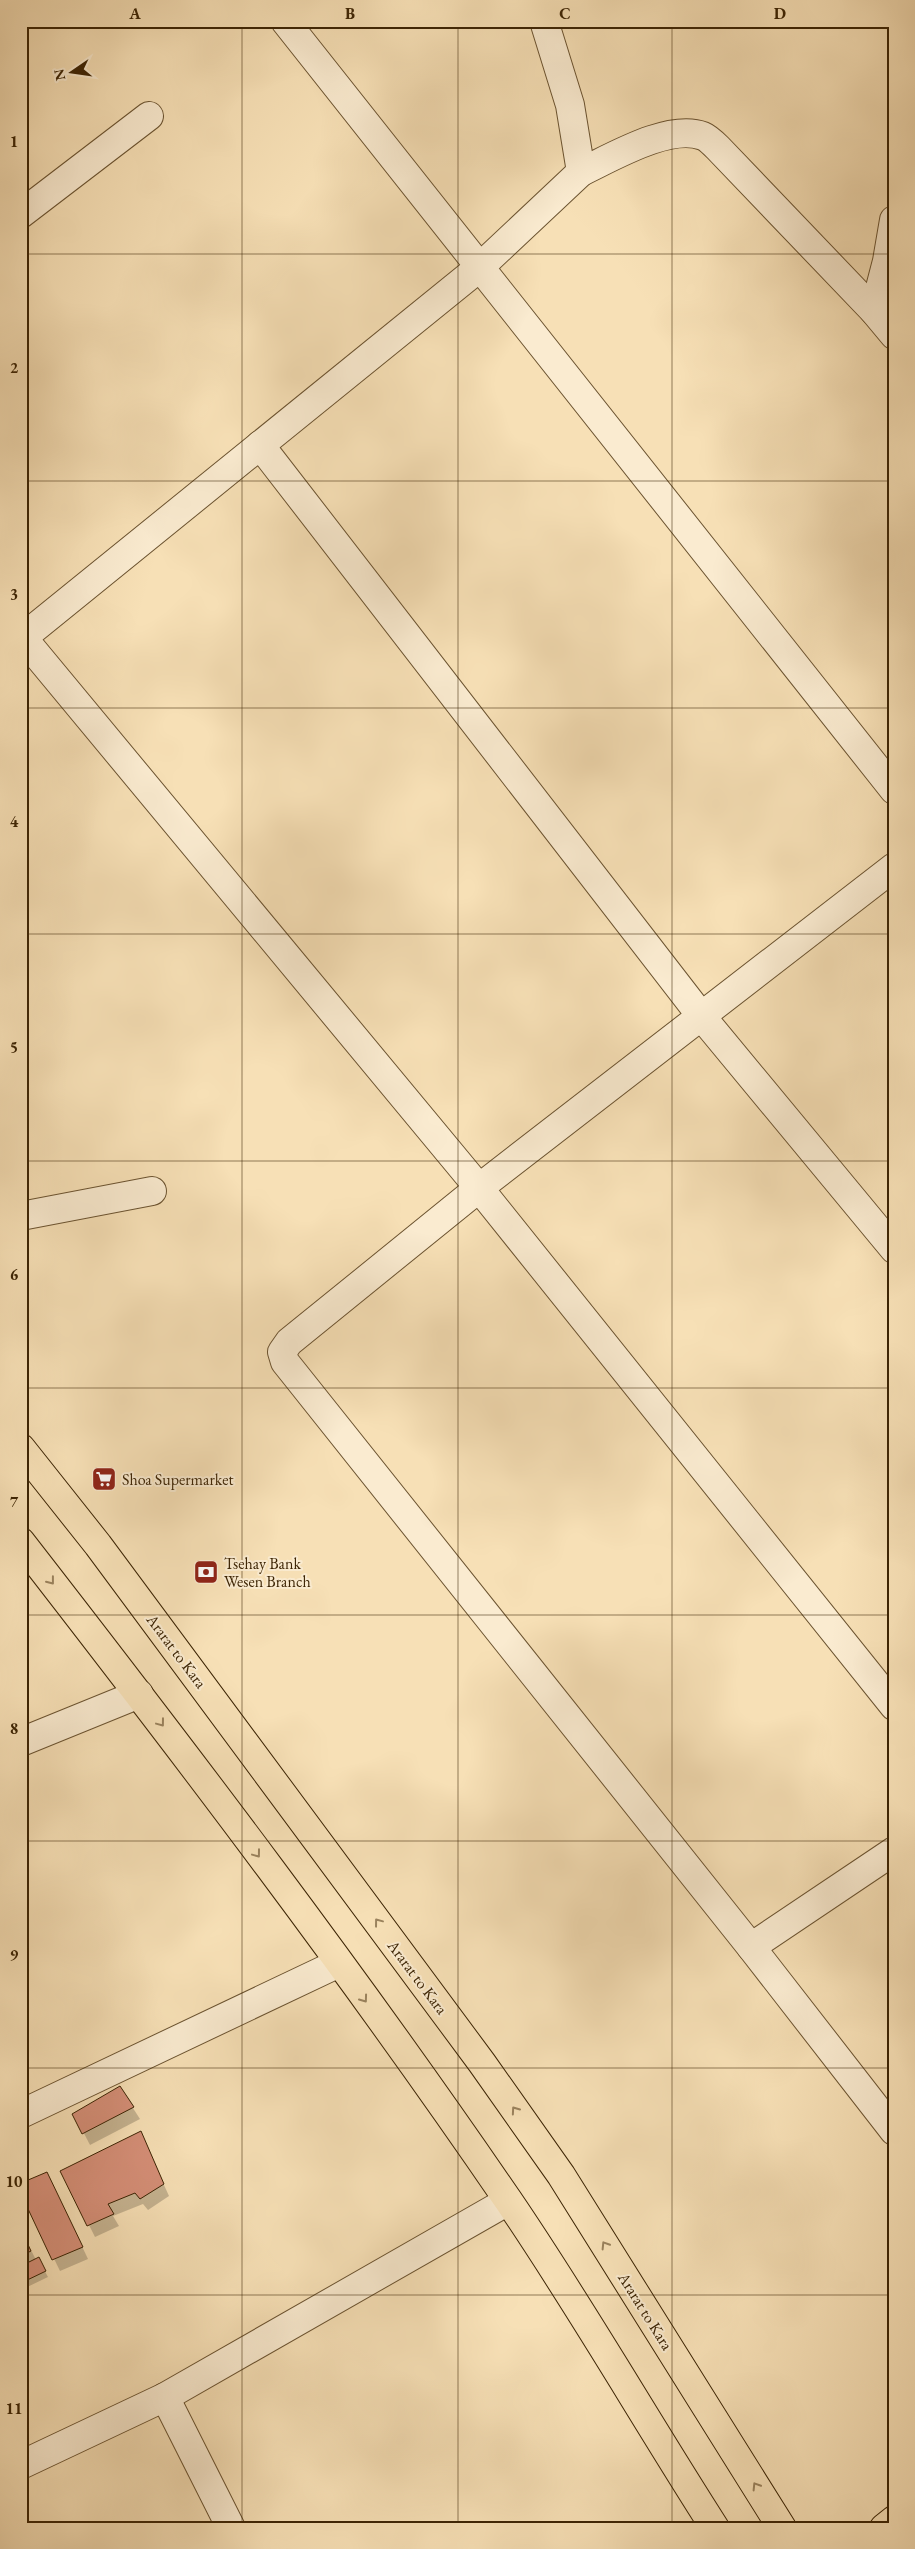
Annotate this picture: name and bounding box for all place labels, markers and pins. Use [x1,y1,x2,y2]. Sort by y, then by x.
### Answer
supermarket icon: Shoa Supermarket [91,1466,117,1492]
place label: Shoa Supermarket [122,1469,234,1490]
place label: Tsehay Bank Wesen Branch [224,1553,311,1592]
bank icon: Tsehay Bank Wesen Branch [193,1559,219,1585]

